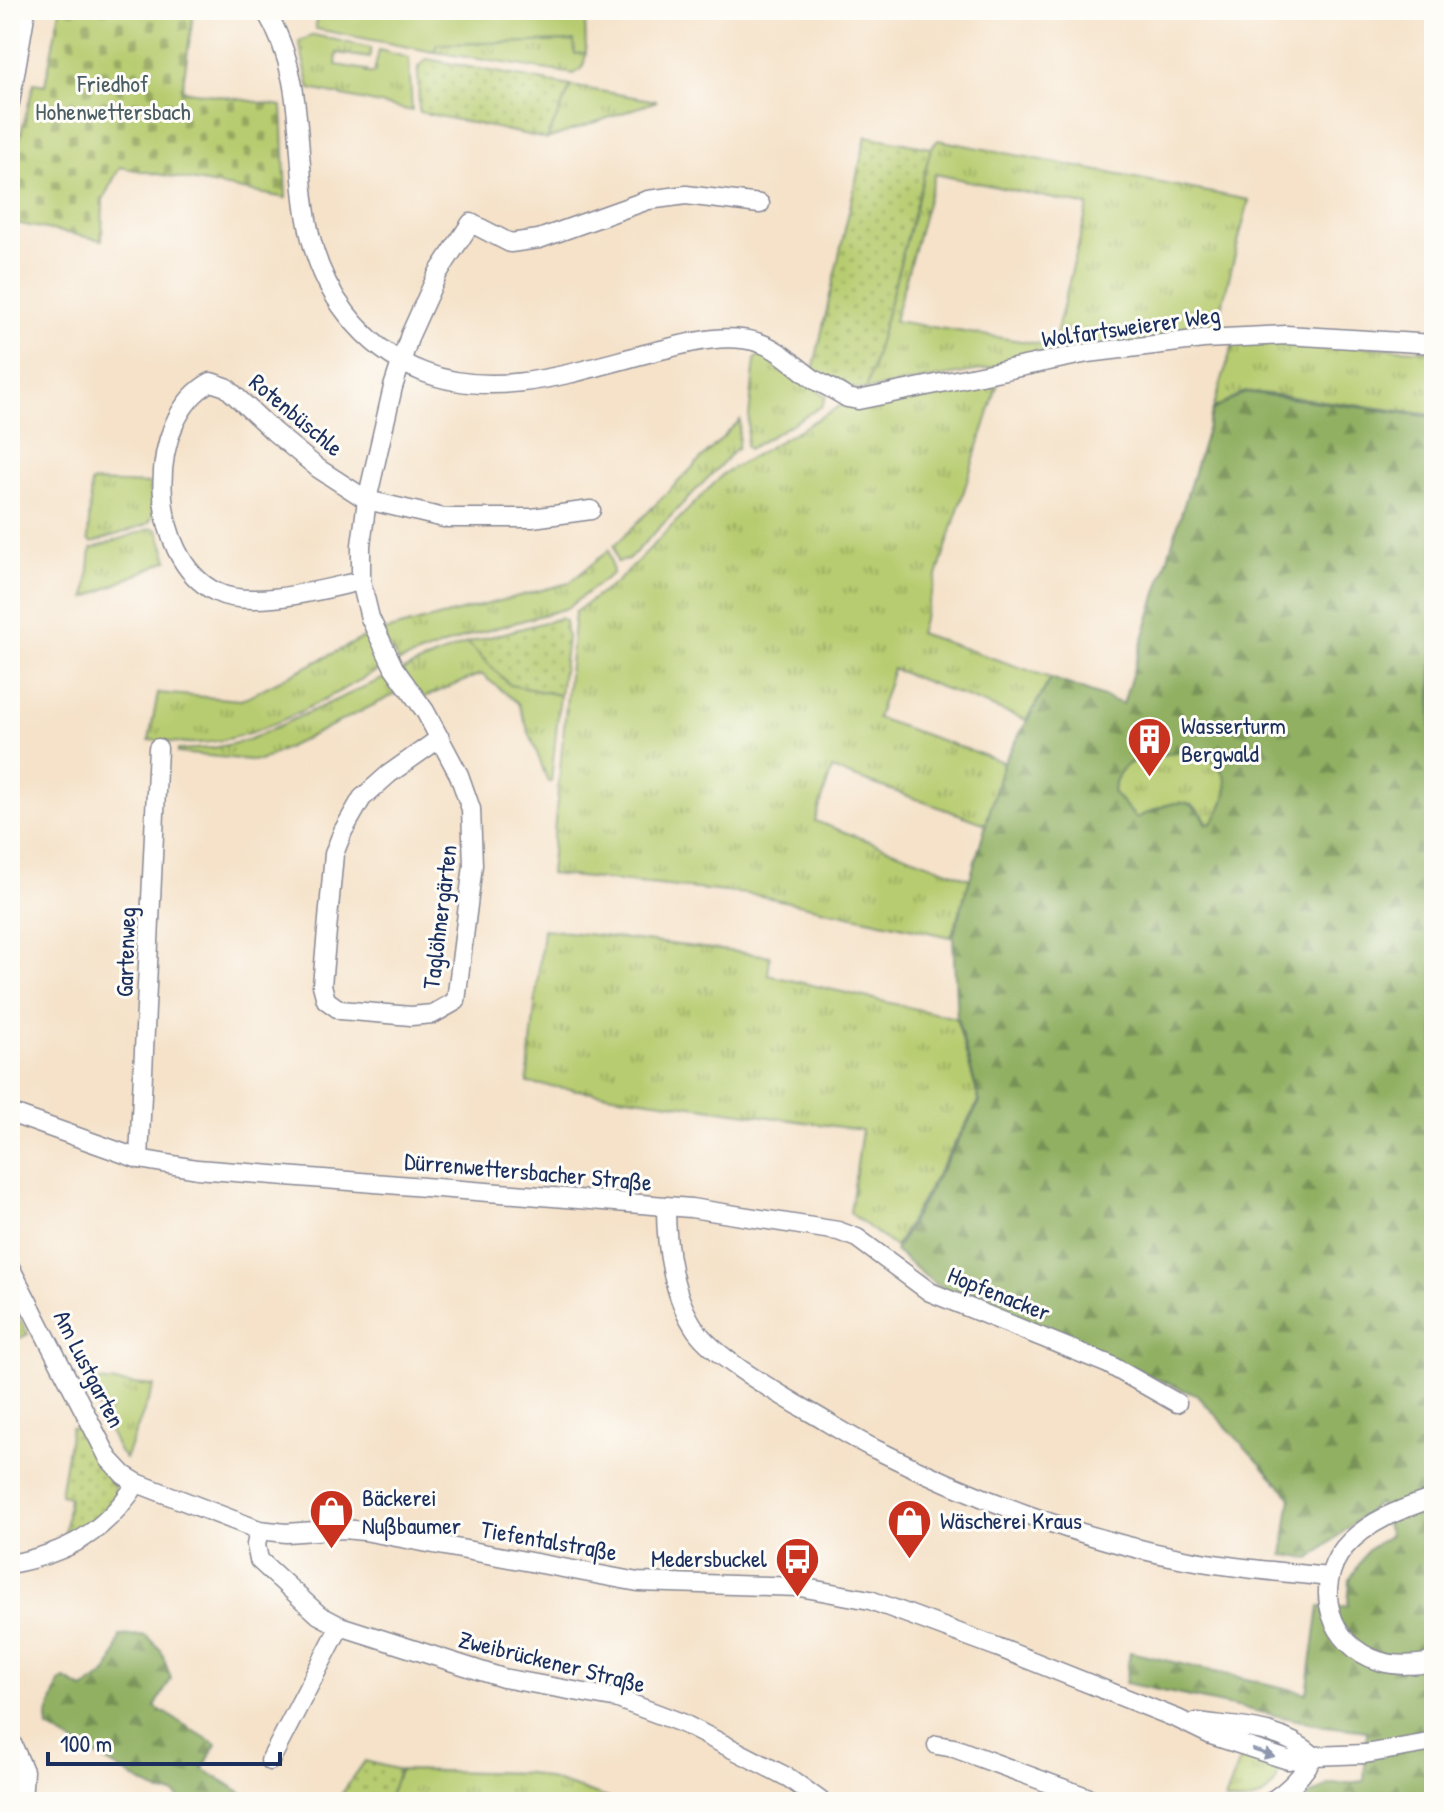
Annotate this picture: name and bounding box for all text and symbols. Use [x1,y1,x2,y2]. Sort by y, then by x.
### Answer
park label: Friedhof Hohenwettersbach [35,67,191,127]
street label: Wolfartsweierer Weg [1040,298,1222,354]
street label: Rotenbüschle [243,366,351,463]
place label: Wasserturm Bergwald [1181,709,1286,769]
building icon: Wasserturm Bergwald [1126,716,1174,779]
street label: Taglöhnergärten [414,843,464,991]
street label: Gartenweg [107,906,143,998]
street label: Dürrenwettersbacher Straße [403,1144,654,1198]
street label: Hopfenacker [943,1258,1055,1328]
street label: Am Lustgarten [47,1304,133,1433]
place label: Bäckerei Nußbaumer [362,1481,461,1541]
shop icon: Bäckerei Nußbaumer [307,1488,355,1551]
shop icon: Wäscherei Kraus [885,1497,933,1560]
place label: Wäscherei Kraus [940,1504,1082,1536]
street label: Tiefentalstraße [479,1512,620,1568]
bus stop icon: Medersbuckel [774,1535,822,1598]
place label: Medersbuckel [651,1542,768,1574]
street label: Zweibrückener Straße [456,1622,649,1700]
scale bar [48,1716,280,1766]
text: 100 m [60,1727,112,1759]
one-way arrow [1251,1747,1275,1759]

